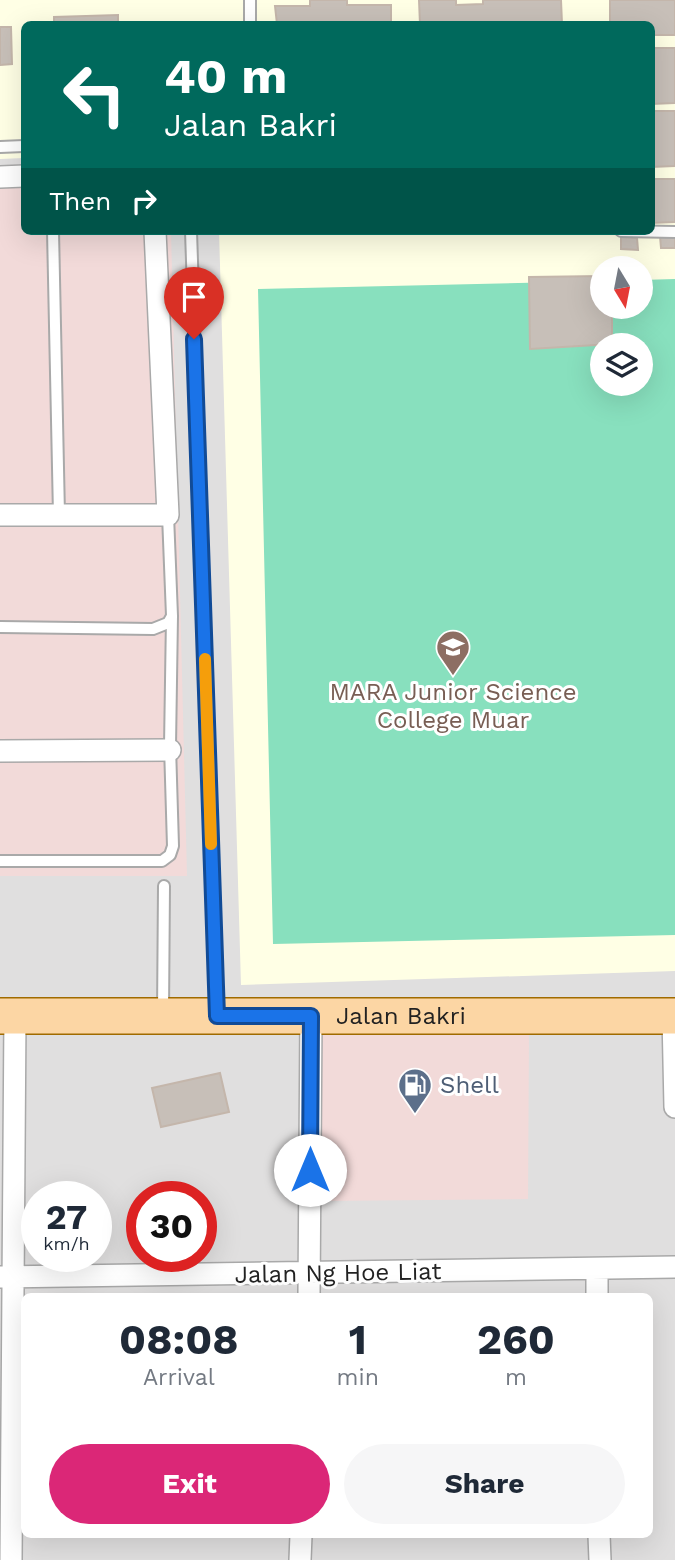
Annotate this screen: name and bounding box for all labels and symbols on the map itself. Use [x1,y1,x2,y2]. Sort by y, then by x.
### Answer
north arrow [590,256,653,318]
pin [164,267,224,339]
school or university icon: MARA Junior Science College Muar [434,628,472,677]
place label: MARA Junior Science College Muar [329,678,577,734]
street label: Jalan Bakri [336,1002,466,1030]
fuel station icon: Shell [396,1066,434,1115]
place label: Shell [440,1071,499,1099]
position arrow [273,1133,347,1207]
speed limit sign: 30 [126,1181,217,1272]
street label: Jalan Ng Hoe Liat [234,1257,442,1289]

